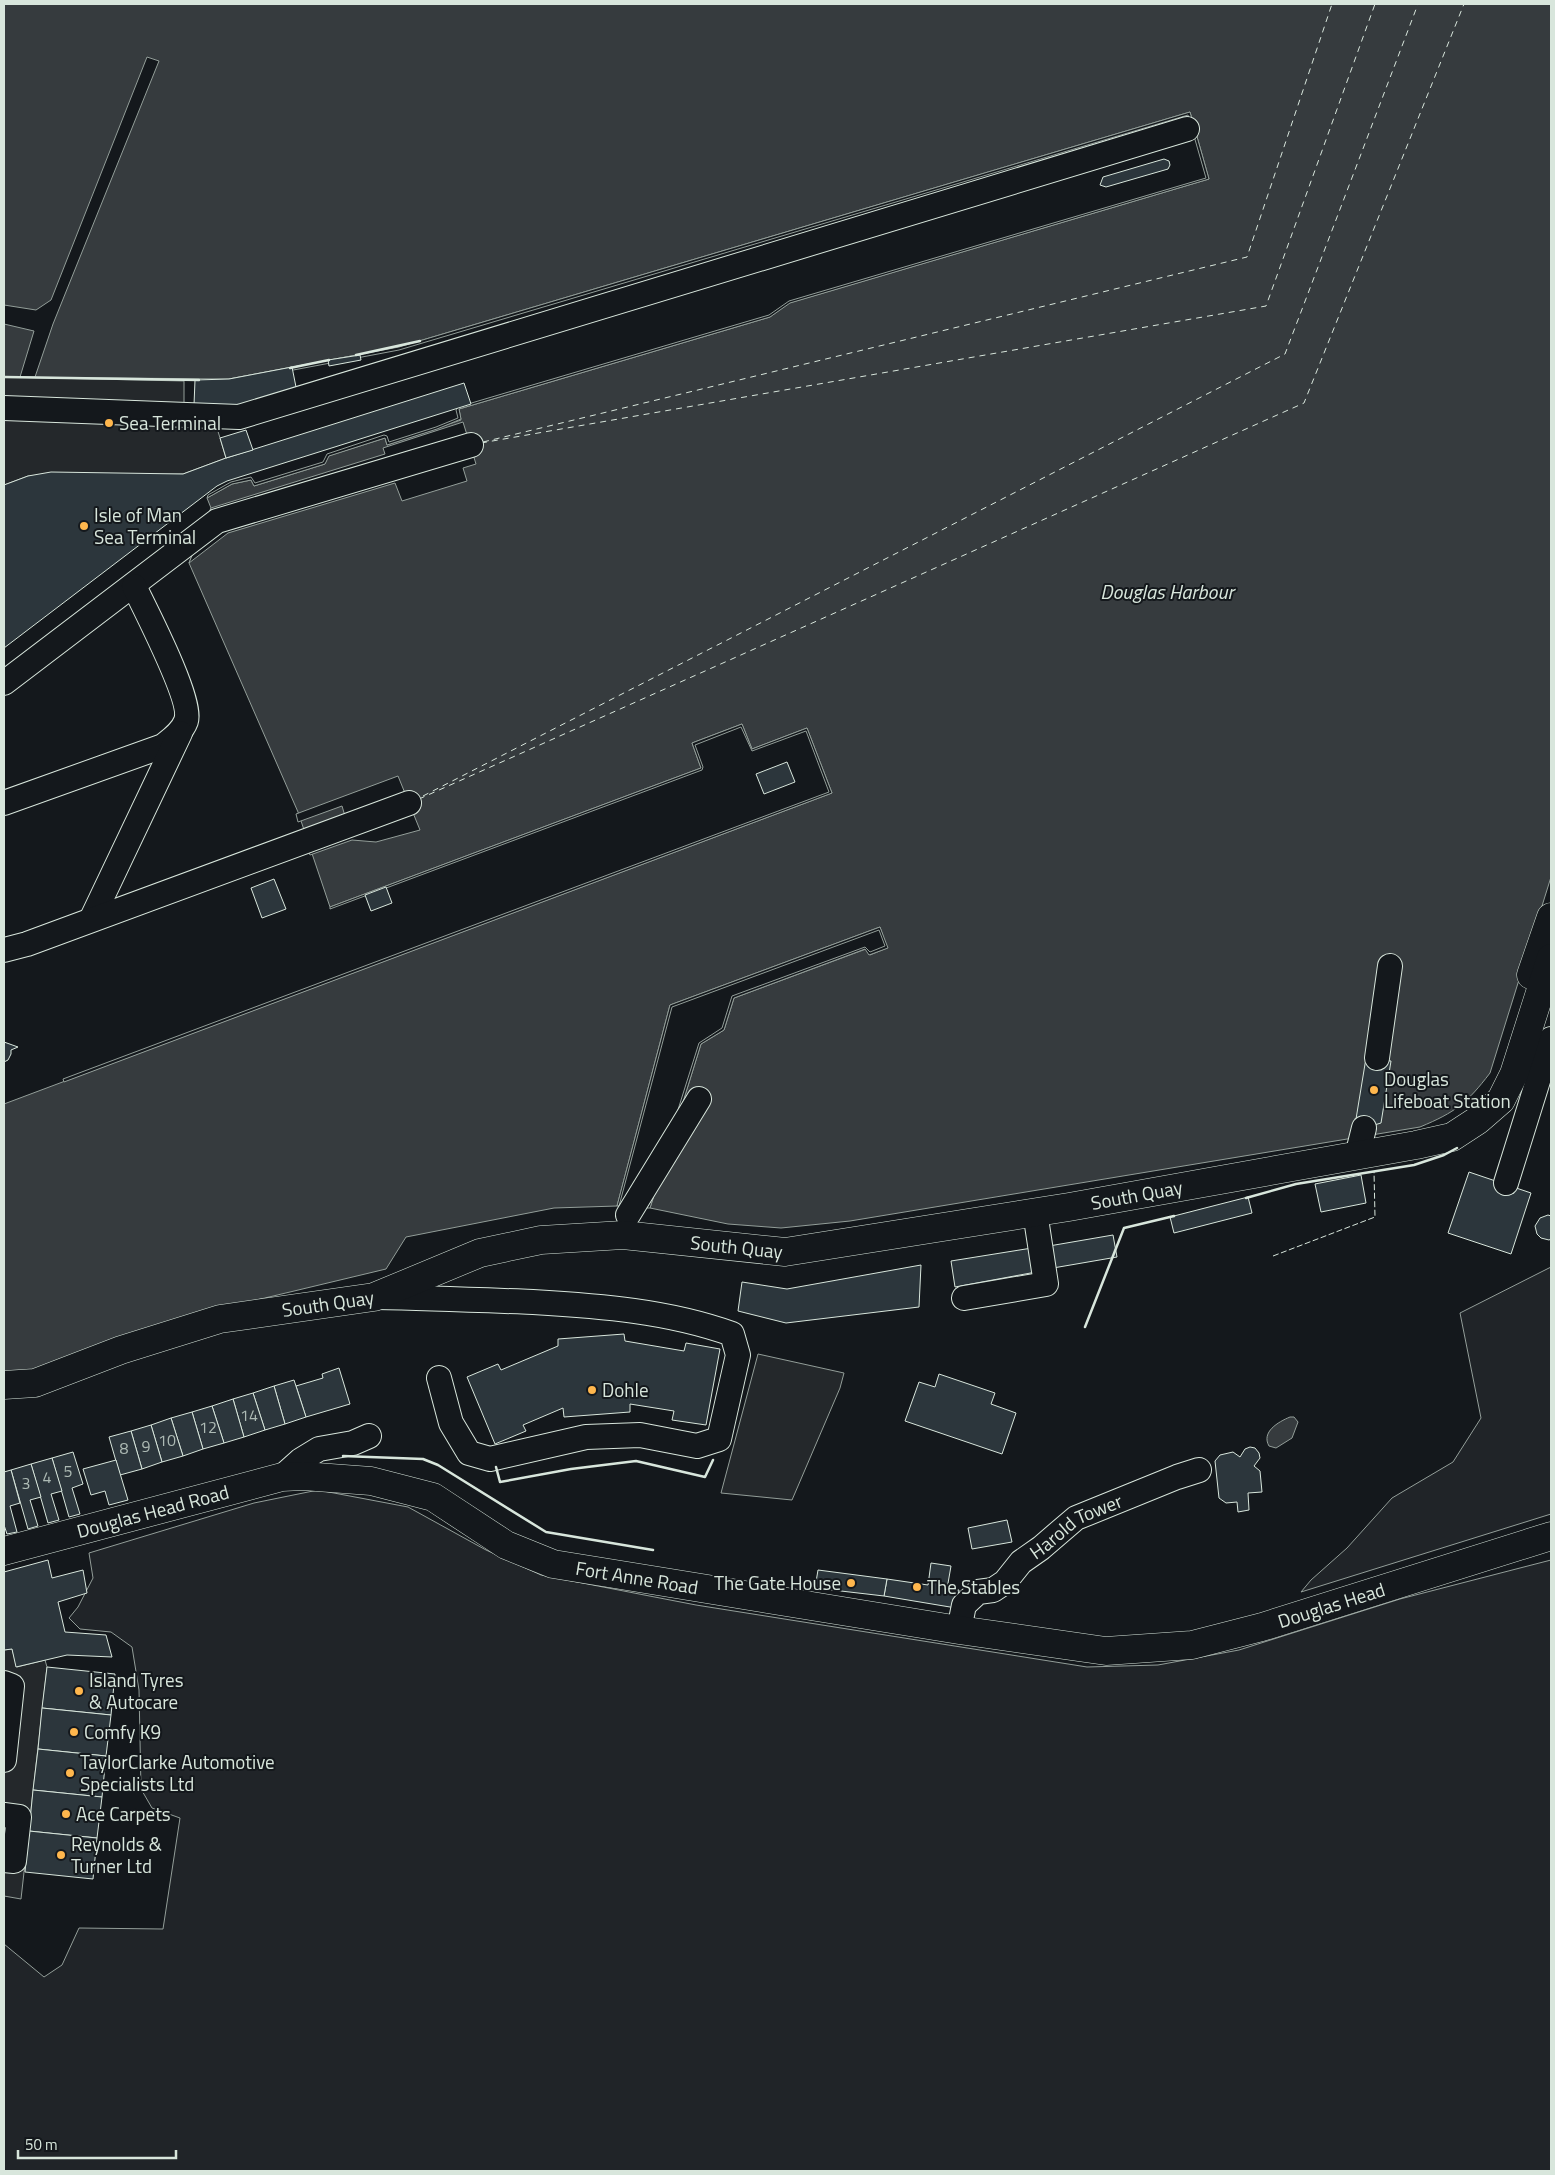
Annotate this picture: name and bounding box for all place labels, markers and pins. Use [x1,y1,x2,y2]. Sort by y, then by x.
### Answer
place label: Sea Terminal [119,408,221,437]
marker: Sea Terminal [103,417,115,429]
place label: Isle of Man Sea Terminal [94,500,196,551]
marker: Isle of Man Sea Terminal [78,520,90,532]
place label: Douglas Lifeboat Station [1384,1064,1511,1115]
marker: Douglas Lifeboat Station [1368,1084,1380,1096]
place label: Dohle [602,1375,648,1404]
marker: Dohle [586,1384,598,1396]
place label: The Gate House [714,1568,841,1597]
place label: The Stables [927,1572,1020,1601]
marker: The Gate House [845,1577,857,1589]
marker: The Stables [911,1581,923,1593]
place label: Island Tyres & Autocare [89,1665,184,1716]
marker: Island Tyres & Autocare [73,1685,85,1697]
place label: Comfy K9 [84,1717,161,1746]
marker: Comfy K9 [68,1726,80,1738]
place label: TaylorClarke Automotive Specialists Ltd [80,1747,275,1798]
marker: TaylorClarke Automotive Specialists Ltd [64,1767,76,1779]
place label: Ace Carpets [76,1799,171,1828]
marker: Ace Carpets [60,1808,72,1820]
place label: Reynolds & Turner Ltd [71,1829,162,1880]
marker: Reynolds & Turner Ltd [55,1849,67,1861]

